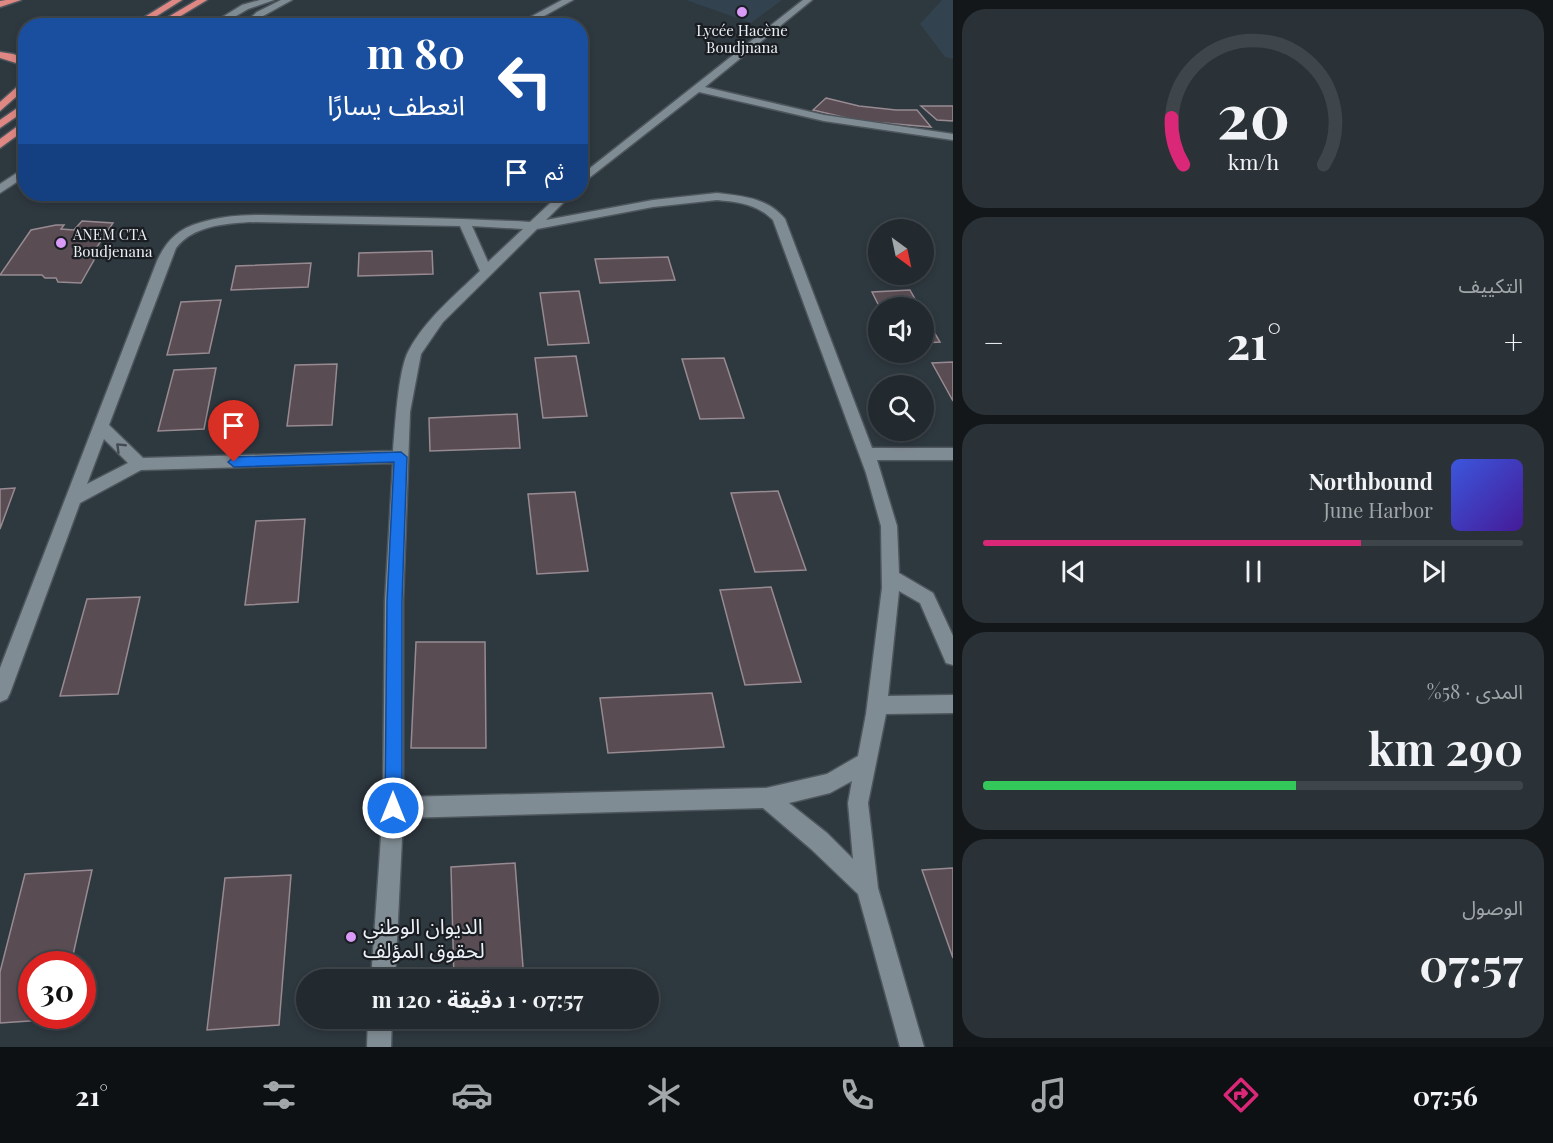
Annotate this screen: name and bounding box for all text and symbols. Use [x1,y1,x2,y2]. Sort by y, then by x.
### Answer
marker: Lycée Hacène Boudjnana [735,5,749,19]
place label: Lycée Hacène Boudjnana [696,20,788,57]
text: 80 m [367,24,465,80]
icon: left [486,42,564,120]
text: 20 [1217,71,1289,155]
text: انعطف يسارًا [327,86,465,122]
text: km/h [1227,148,1279,176]
icon: arrive [500,156,533,189]
text: ثم [545,156,564,186]
north arrow [868,219,934,285]
map controls [868,219,934,441]
place label: ANEM CTA Boudjenana [72,224,153,261]
marker: ANEM CTA Boudjenana [54,236,68,250]
text: التكييف [1459,271,1523,298]
button: sound [868,297,934,363]
text: 21° [1227,311,1281,371]
text: − [983,319,1004,363]
text: + [1504,319,1523,363]
button: search [868,375,934,441]
pin [208,400,259,462]
icon: arrive [217,409,250,442]
one-way arrow [116,443,127,454]
text: Northbound [1308,466,1433,496]
text: June Harbor [1323,496,1433,523]
icon: previous [1057,555,1090,588]
icon: pause [1237,555,1270,588]
icon: next [1417,555,1450,588]
text: المدى · 58% [1427,677,1523,704]
text: 290 km [1368,717,1523,777]
position arrow [361,776,425,840]
text: الوصول [1462,893,1523,920]
place label: الديوان الوطني لحقوق المؤلف [363,911,485,963]
marker: الديوان الوطني لحقوق المؤلف [344,930,358,944]
text: 07:57 [1419,933,1523,993]
speed limit sign: 30 [18,951,96,1029]
text: 07:57 · 1 دقيقة · 120 m [372,984,583,1014]
icon: filters [258,1074,300,1116]
icon: car [451,1074,493,1116]
icon: climate [643,1074,685,1116]
icon: phone [836,1074,878,1116]
icon: music [1028,1074,1070,1116]
icon: directions [1220,1074,1262,1116]
text: 21° [75,1077,108,1113]
text: 07:56 [1413,1077,1478,1113]

